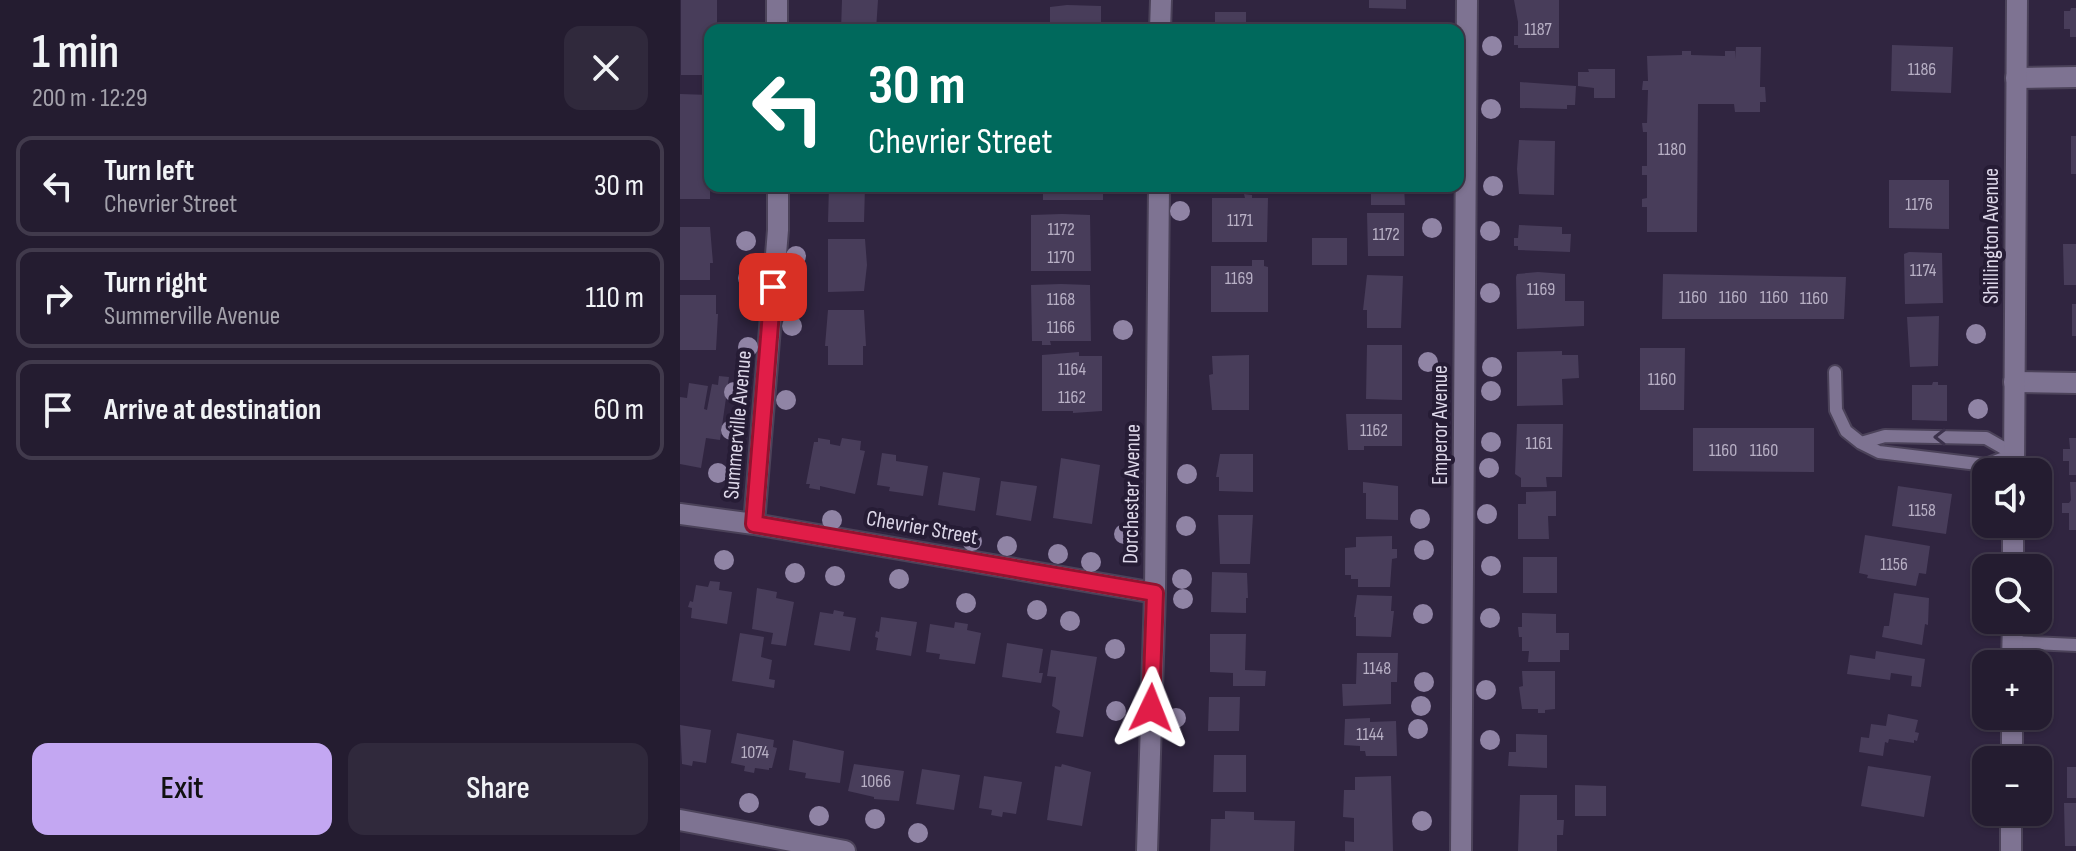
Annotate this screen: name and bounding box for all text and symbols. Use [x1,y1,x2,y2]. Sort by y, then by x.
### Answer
house number: 1187 [1524,19,1553,40]
text: 1 min [32,24,119,81]
button: close [564,26,648,110]
text: 30 m [868,53,966,120]
icon: left [736,56,840,160]
house number: 1186 [1908,59,1936,80]
text: 200 m · 12:29 [32,83,147,114]
text: Chevrier Street [868,121,1053,164]
house number: 1180 [1658,139,1686,160]
text: Turn left [104,153,194,189]
icon: left [36,164,80,208]
text: 30 m [594,168,644,204]
street label: Shillington Avenue [1978,168,2005,304]
text: Chevrier Street [104,189,237,220]
house number: 1176 [1905,194,1933,215]
house number: 1171 [1227,210,1254,231]
house number: 1172 [1047,219,1075,240]
house number: 1172 [1372,224,1400,245]
house number: 1170 [1047,247,1075,268]
pin [739,253,807,321]
house number: 1174 [1910,260,1937,281]
text: Turn right [104,265,207,301]
icon: arrive [751,265,795,309]
house number: 1169 [1225,268,1253,289]
icon: right [36,276,80,320]
house number: 1169 [1527,279,1555,300]
text: 110 m [586,280,644,316]
house number: 1160 [1679,287,1707,308]
house number: 1160 [1719,287,1747,308]
house number: 1160 [1760,287,1788,308]
house number: 1160 [1800,288,1828,309]
house number: 1168 [1047,289,1075,310]
text: Summerville Avenue [104,301,280,332]
house number: 1166 [1047,317,1075,338]
street label: Summerville Avenue [718,350,758,500]
house number: 1164 [1058,359,1087,380]
street label: Emperor Avenue [1427,365,1454,485]
house number: 1160 [1648,369,1676,390]
house number: 1162 [1058,387,1086,408]
icon: arrive [36,388,80,432]
text: Arrive at destination [104,392,321,428]
text: 60 m [593,392,644,428]
house number: 1162 [1360,420,1388,441]
street label: Dorchester Avenue [1117,424,1147,564]
one-way arrow [1933,428,1946,446]
house number: 1161 [1526,433,1553,454]
house number: 1160 [1709,440,1737,461]
house number: 1160 [1750,440,1778,461]
map controls [1972,458,2052,826]
button: sound [1972,458,2052,538]
house number: 1158 [1908,500,1936,521]
street label: Chevrier Street [864,505,980,551]
house number: 1156 [1880,554,1908,575]
button: search [1972,554,2052,634]
button: + [1972,650,2052,730]
house number: 1148 [1363,658,1391,679]
position arrow [1109,666,1193,750]
house number: 1144 [1356,724,1384,745]
house number: 1074 [741,742,770,763]
button: Exit [32,743,332,835]
button: Share [348,743,648,835]
button: − [1972,746,2052,826]
house number: 1066 [861,771,891,792]

